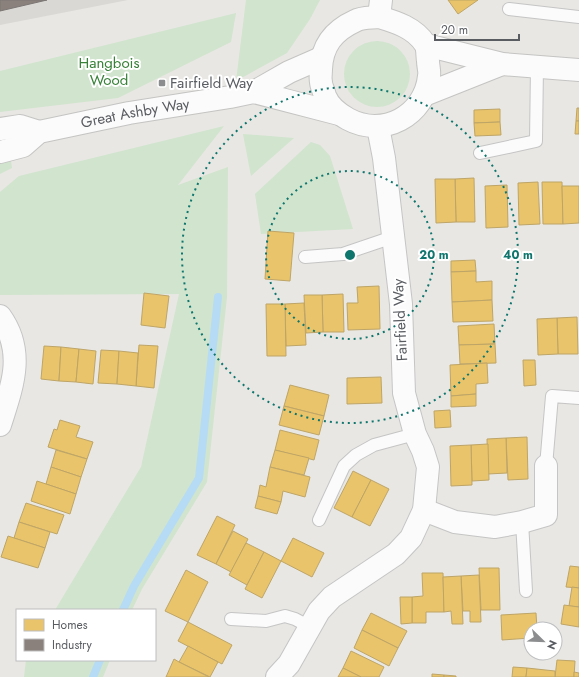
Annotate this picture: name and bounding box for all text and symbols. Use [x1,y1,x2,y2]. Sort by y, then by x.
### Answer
scale bar [435,16,519,42]
text: 20 m [441,21,468,39]
park label: Hangbois Wood [78,52,140,91]
place label: Fairfield Way [170,72,253,94]
marker: Fairfield Way [157,78,167,88]
street label: Great Ashby Way [79,93,191,134]
text: 20 m [419,246,449,264]
text: 40 m [503,246,533,264]
centre of rings [343,248,357,262]
street label: Fairfield Way [387,278,413,362]
legend [16,609,156,661]
text: Homes [52,616,88,634]
north arrow [523,621,563,661]
text: Industry [52,636,93,654]
text: N [543,638,561,652]

